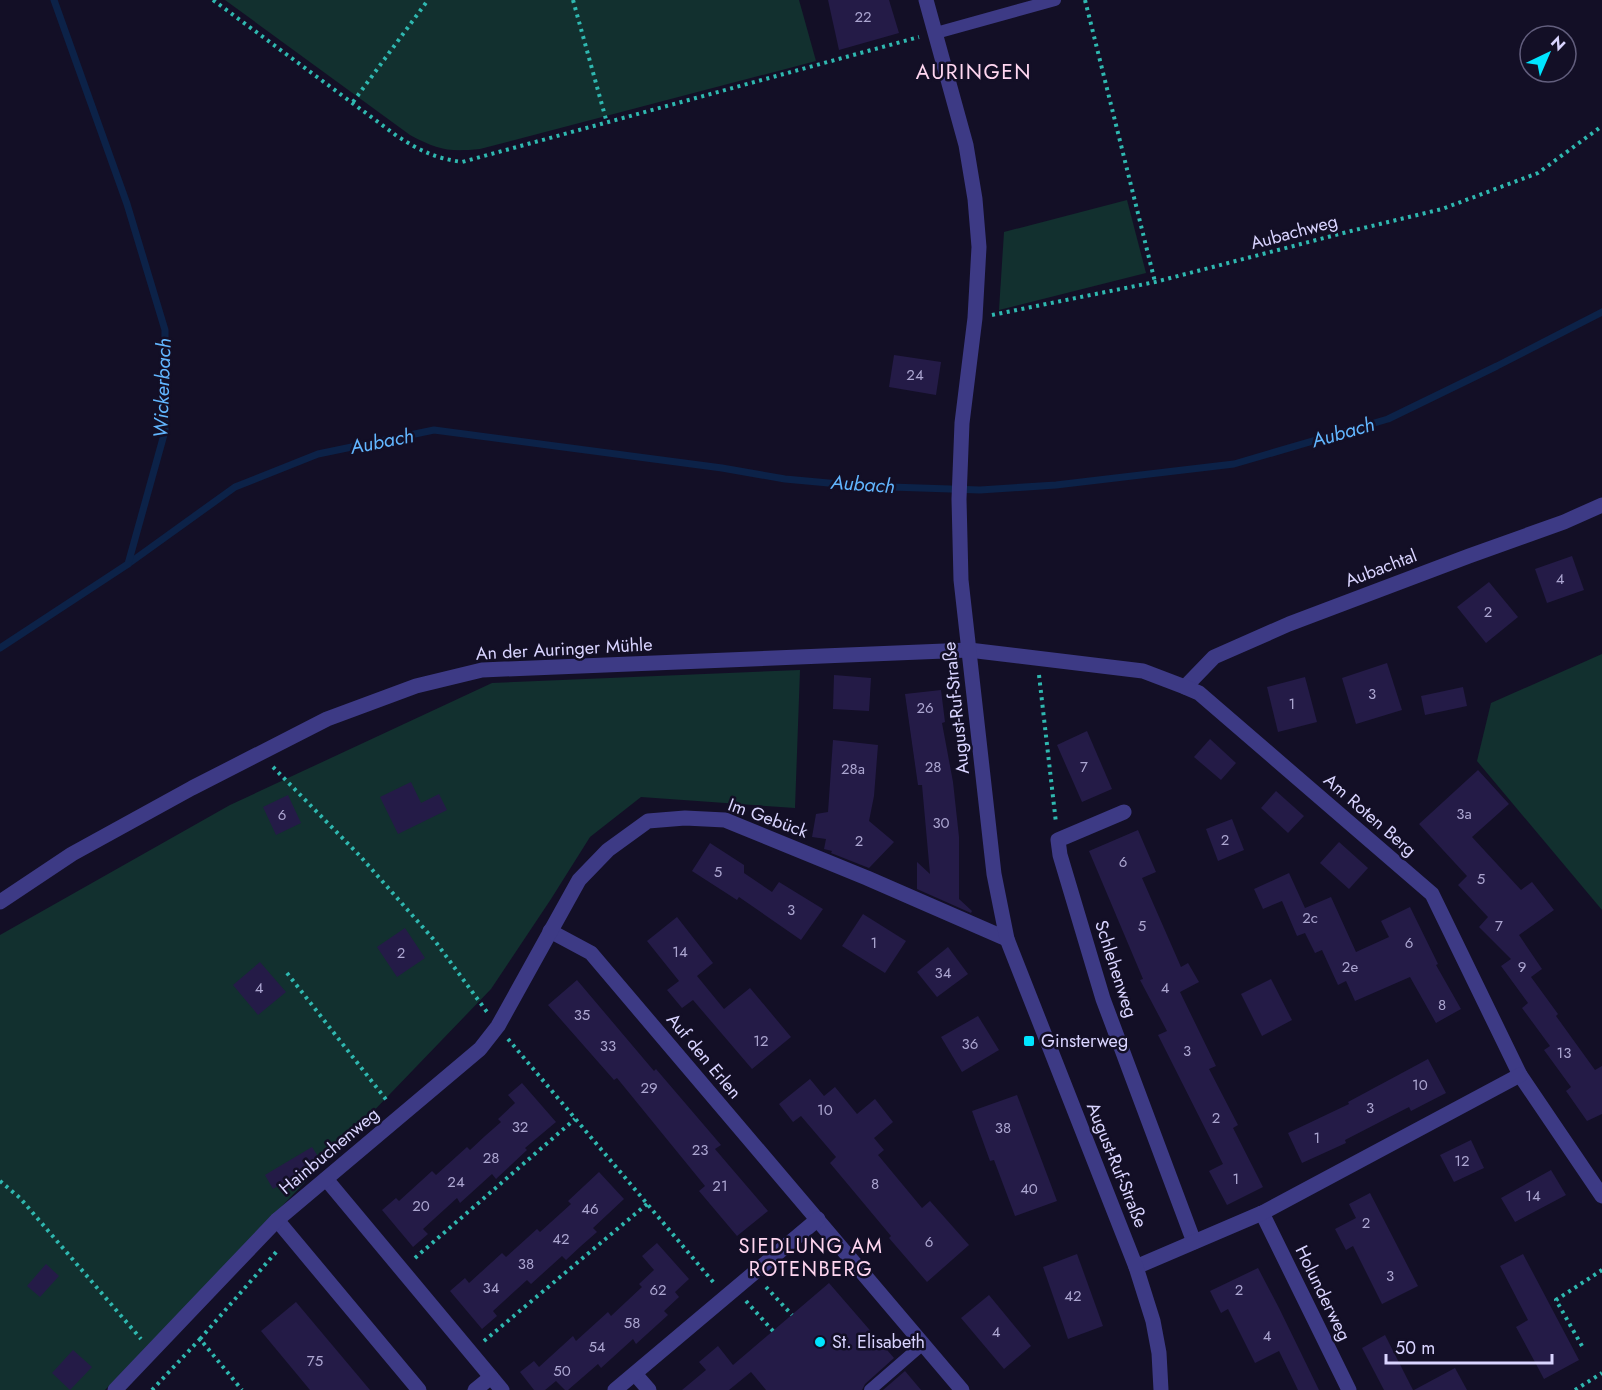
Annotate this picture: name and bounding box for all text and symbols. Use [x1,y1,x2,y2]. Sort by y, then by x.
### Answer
house number: 22 [854,6,872,28]
north arrow [1518,24,1578,84]
text: N [1546,31,1571,56]
district label: AURINGEN [916,57,1032,87]
street label: Aubachweg [1247,208,1341,256]
water label: Wickerbach [146,338,179,439]
house number: 24 [906,364,924,386]
water label: Aubach [1307,410,1378,456]
water label: Aubach [347,421,416,462]
water label: Aubach [829,468,896,501]
street label: Aubachtal [1341,542,1421,594]
house number: 4 [1556,568,1565,590]
house number: 2 [1484,601,1492,623]
street label: An der Auringer Mühle [475,631,653,667]
street label: August-Ruf-Straße [936,641,976,775]
house number: 3 [1368,683,1376,705]
house number: 1 [1289,693,1295,715]
house number: 26 [916,697,934,719]
house number: 28 [925,756,941,778]
house number: 7 [1080,756,1088,778]
house number: 28a [841,758,865,780]
street label: Am Roten Berg [1318,767,1422,863]
street label: Im Gebück [724,792,812,844]
house number: 3a [1456,803,1472,825]
house number: 6 [278,804,286,826]
house number: 30 [932,812,950,834]
house number: 2 [1221,829,1229,851]
house number: 2 [855,830,863,852]
house number: 6 [1119,851,1127,873]
house number: 5 [714,861,722,883]
house number: 5 [1477,868,1485,890]
house number: 3 [787,899,795,921]
house number: 2c [1302,907,1318,929]
house number: 5 [1138,915,1146,937]
house number: 7 [1495,915,1503,937]
street label: Schlehenweg [1088,917,1144,1021]
house number: 1 [871,932,877,954]
house number: 6 [1405,932,1413,954]
house number: 14 [672,941,688,963]
house number: 2 [397,942,405,964]
house number: 2e [1342,956,1358,978]
house number: 9 [1518,956,1526,978]
house number: 34 [935,962,952,984]
house number: 4 [255,977,264,999]
house number: 4 [1161,977,1170,999]
house number: 8 [1438,994,1446,1016]
house number: 35 [574,1004,590,1026]
street label: Auf den Erlen [660,1007,748,1105]
place label: Ginsterweg [1041,1028,1128,1054]
house number: 12 [753,1030,769,1052]
house number: 36 [962,1033,978,1055]
marker: Ginsterweg [1022,1034,1036,1048]
house number: 33 [600,1035,616,1057]
house number: 3 [1183,1040,1191,1062]
house number: 13 [1557,1042,1571,1064]
house number: 10 [1412,1074,1428,1096]
house number: 29 [640,1077,658,1099]
house number: 3 [1366,1097,1374,1119]
street label: August-Ruf-Straße [1080,1098,1154,1232]
house number: 10 [817,1099,833,1121]
street label: Hainbuchenweg [273,1101,385,1201]
house number: 2 [1212,1107,1220,1129]
house number: 32 [512,1116,528,1138]
house number: 38 [995,1117,1011,1139]
house number: 1 [1314,1127,1320,1149]
house number: 23 [692,1139,708,1161]
house number: 28 [483,1147,499,1169]
house number: 12 [1454,1150,1470,1172]
house number: 1 [1233,1168,1239,1190]
house number: 24 [447,1171,465,1193]
house number: 8 [871,1173,879,1195]
house number: 21 [712,1175,728,1197]
house number: 40 [1020,1178,1038,1200]
house number: 14 [1525,1185,1541,1207]
house number: 20 [412,1195,430,1217]
house number: 46 [581,1198,599,1220]
house number: 2 [1362,1212,1370,1234]
house number: 42 [552,1228,570,1250]
house number: 6 [925,1231,933,1253]
district label: SIEDLUNG AM ROTENBERG [739,1232,883,1284]
street label: Holunderweg [1289,1241,1357,1345]
house number: 38 [518,1253,534,1275]
house number: 3 [1386,1265,1394,1287]
house number: 34 [483,1277,500,1299]
house number: 62 [649,1279,667,1301]
house number: 2 [1235,1279,1243,1301]
house number: 42 [1064,1285,1082,1307]
house number: 58 [624,1312,640,1334]
house number: 4 [992,1321,1001,1343]
house number: 4 [1263,1325,1272,1347]
scale bar [1386,1327,1552,1365]
place label: St. Elisabeth [832,1329,925,1355]
marker: St. Elisabeth [813,1335,827,1349]
text: 50 m [1395,1335,1435,1361]
house number: 54 [588,1336,606,1358]
house number: 75 [307,1350,323,1372]
house number: 50 [553,1360,571,1382]

